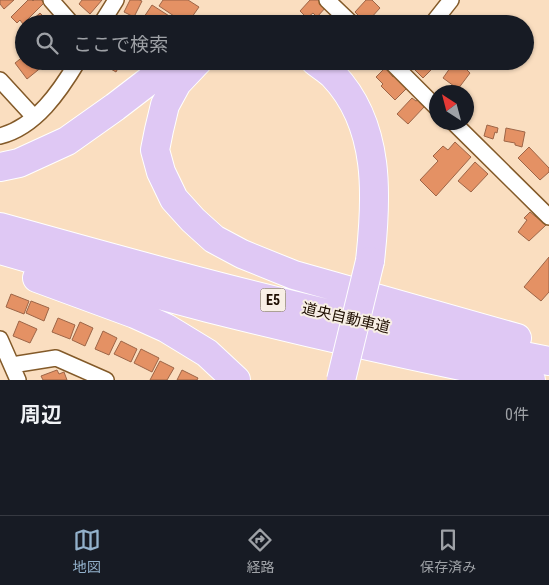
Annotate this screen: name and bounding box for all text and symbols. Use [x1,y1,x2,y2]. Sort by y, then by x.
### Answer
search box [15,15,534,70]
icon: search [33,29,61,57]
text: ここで検索 [73,33,168,56]
north arrow [429,85,474,130]
road number: E5 [260,288,286,312]
street label: 道央自動車道 [300,299,392,337]
text: 周辺 [20,403,62,427]
text: 0件 [505,405,529,424]
tab: 地図 [73,526,101,576]
tab: 経路 [246,526,274,576]
tab: 保存済み [420,526,476,576]

